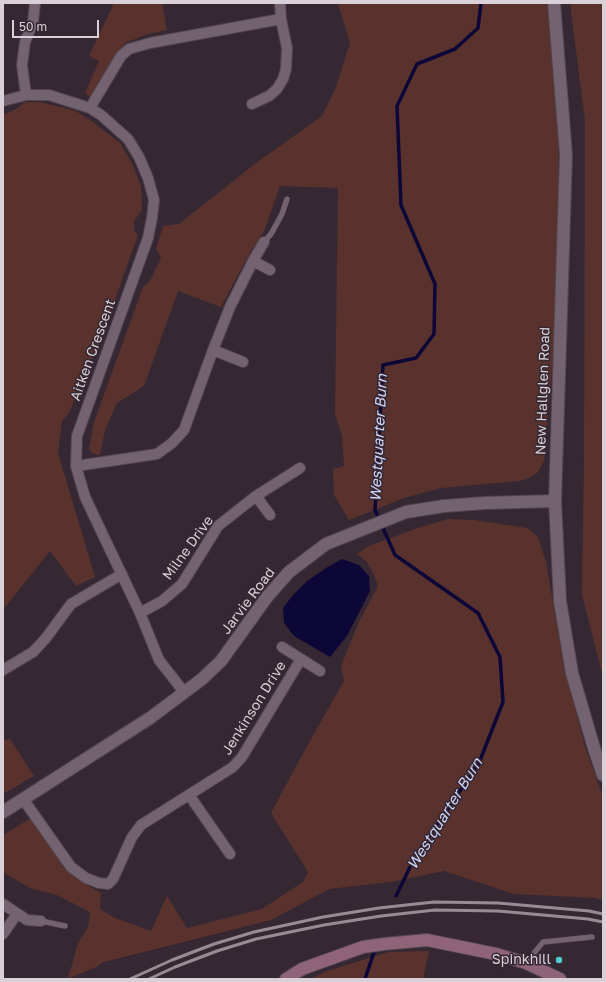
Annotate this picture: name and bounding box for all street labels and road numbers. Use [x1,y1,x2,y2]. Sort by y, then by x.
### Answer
street label: Aitken Crescent [67,297,119,403]
street label: New Hallglen Road [532,327,554,455]
street label: Milne Drive [159,513,217,583]
street label: Jarvie Road [217,564,279,638]
street label: Jenkinson Drive [218,658,290,758]

